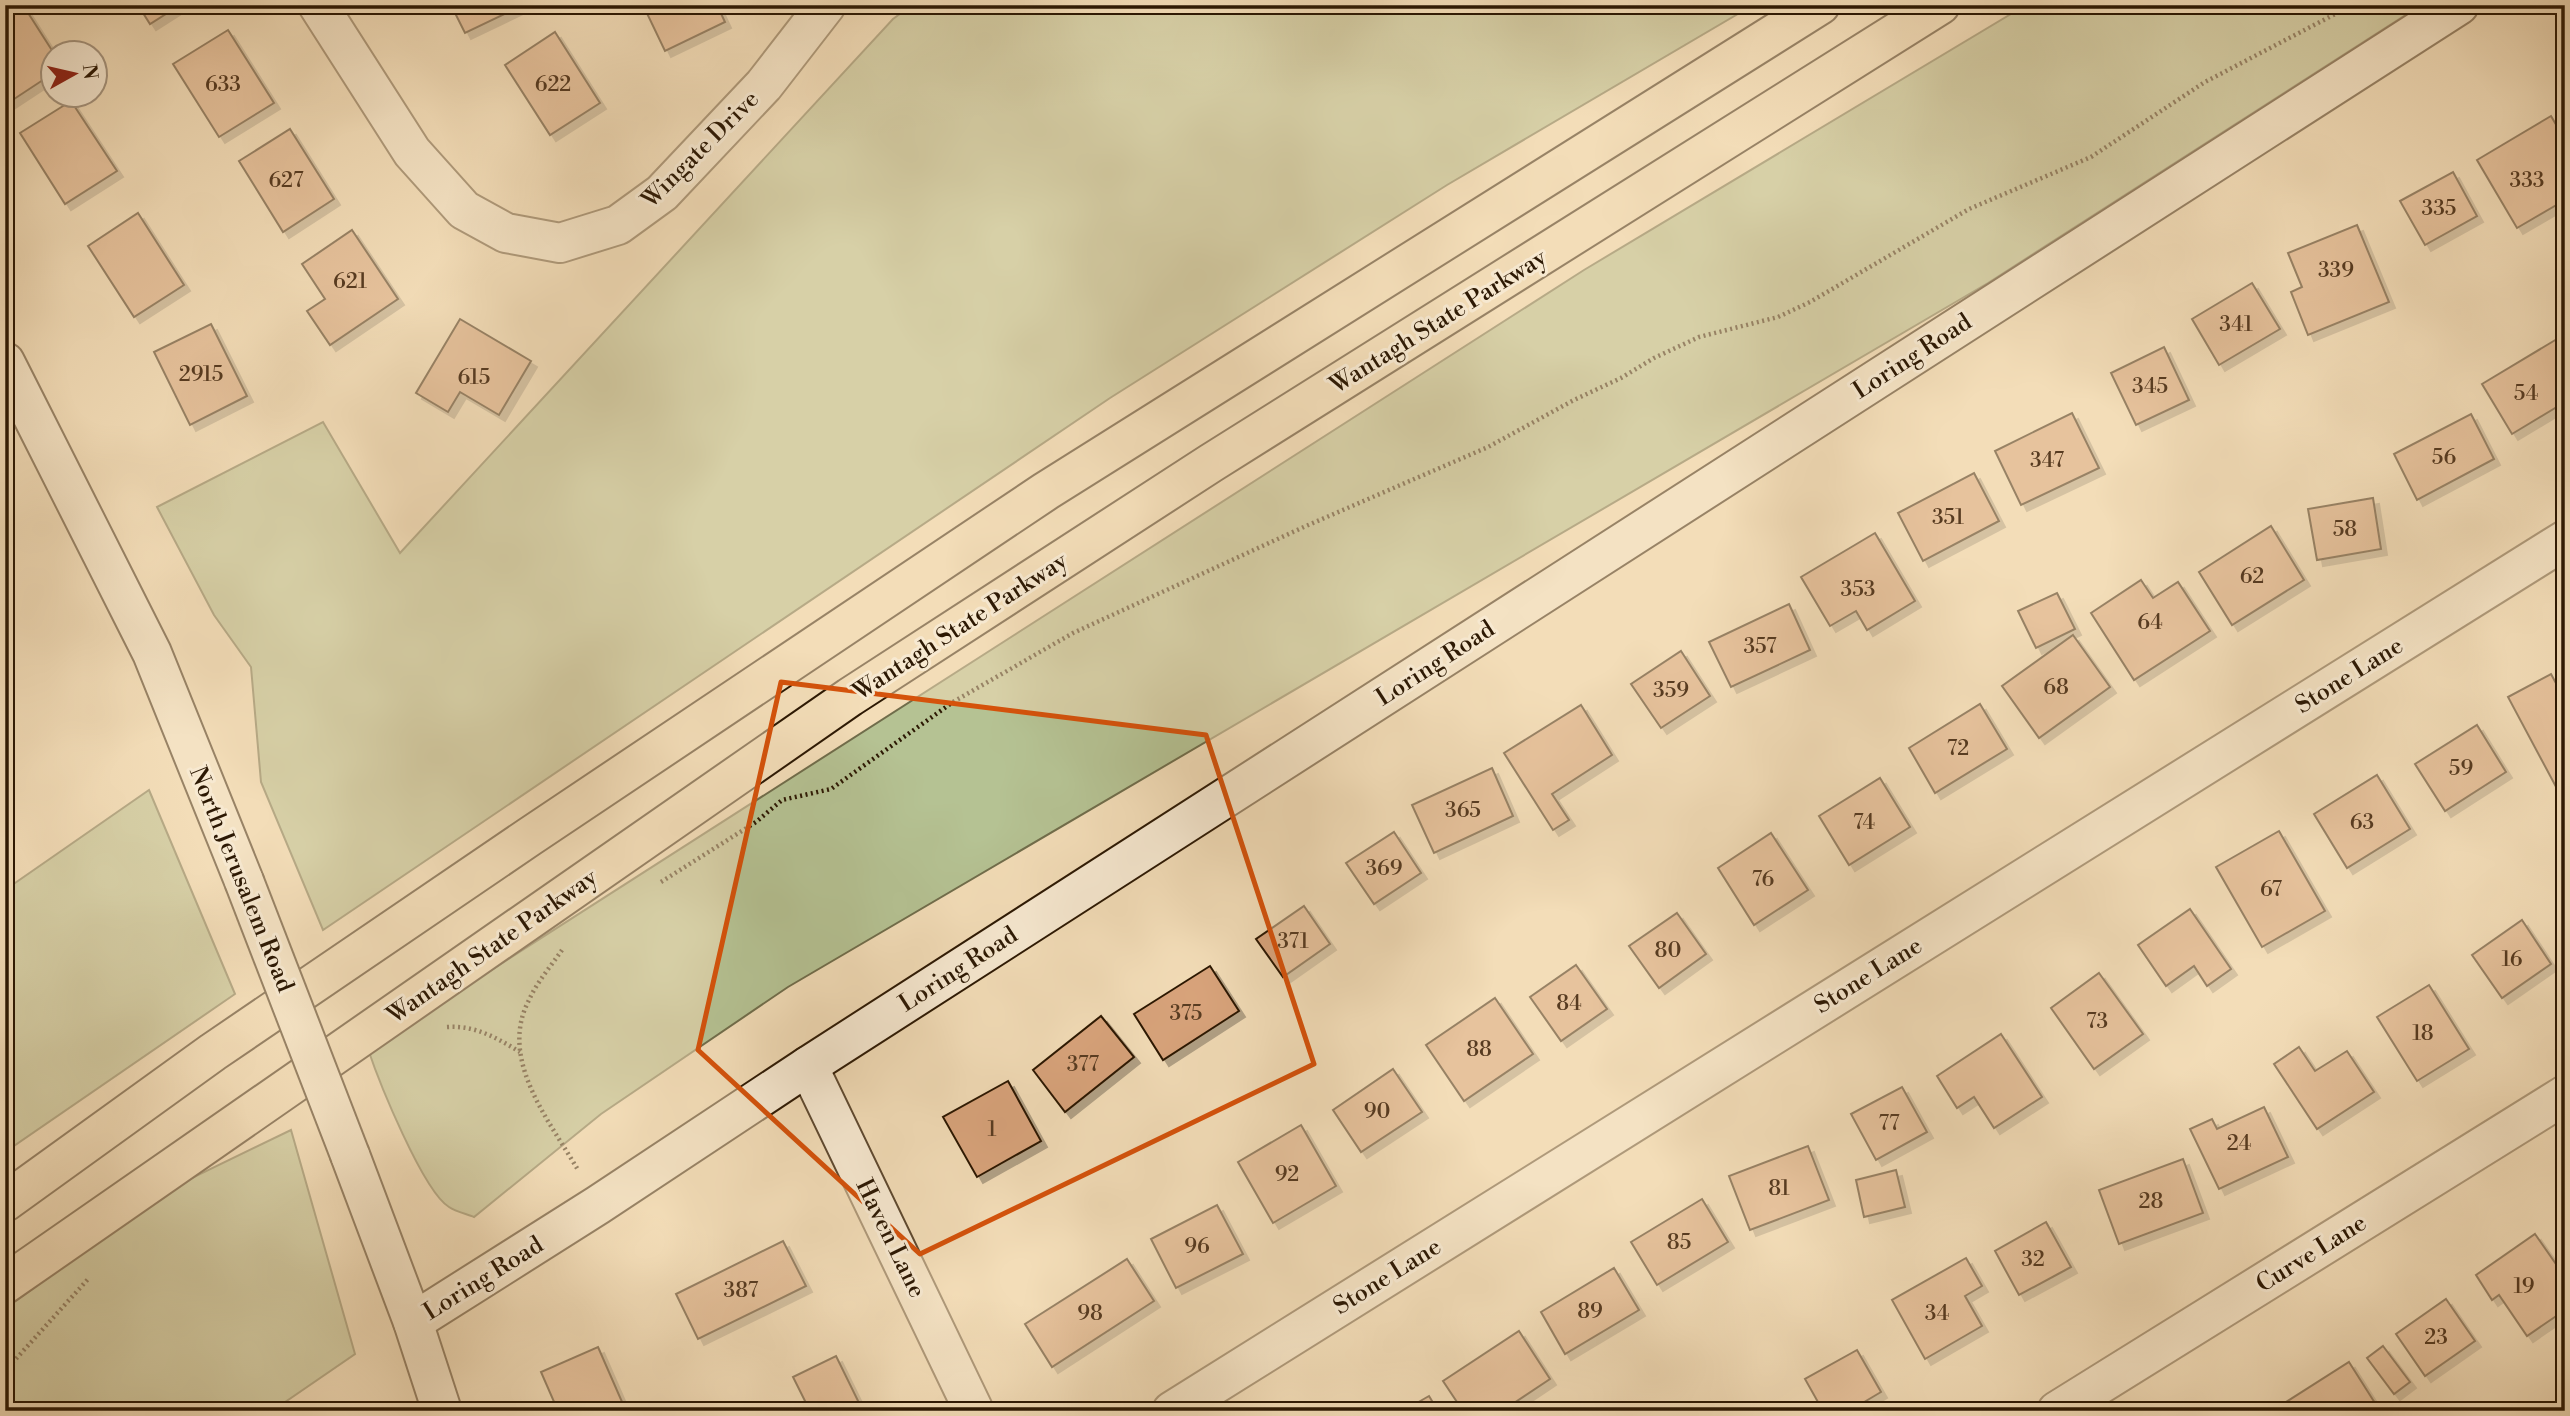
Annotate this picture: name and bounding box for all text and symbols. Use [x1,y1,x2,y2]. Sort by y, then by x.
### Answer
north arrow [38,38,108,108]
text: N [77,63,103,81]
house number: 633 [205,72,241,98]
house number: 622 [535,72,571,98]
street label: Wingate Drive [635,85,766,216]
house number: 627 [268,168,304,194]
house number: 333 [2510,168,2544,194]
house number: 335 [2422,196,2456,222]
street label: Wantagh State Parkway [1324,243,1553,401]
house number: 339 [2318,258,2354,284]
house number: 621 [333,269,367,295]
street label: Loring Road [1848,307,1978,406]
house number: 341 [2219,312,2253,338]
house number: 2915 [179,362,223,388]
house number: 615 [458,365,490,391]
house number: 345 [2132,374,2168,400]
house number: 54 [2514,381,2538,407]
house number: 56 [2432,445,2456,471]
house number: 347 [2030,448,2064,474]
house number: 351 [1932,505,1964,531]
house number: 58 [2333,517,2357,543]
street label: Wantagh State Parkway [847,546,1074,708]
house number: 62 [2240,564,2264,590]
house number: 353 [1841,577,1875,603]
house number: 64 [2137,610,2163,636]
street label: Loring Road [1371,614,1501,713]
street label: Stone Lane [2290,631,2409,721]
house number: 357 [1744,634,1777,660]
house number: 68 [2043,675,2069,701]
house number: 359 [1653,678,1689,704]
house number: 72 [1947,736,1969,762]
house number: 59 [2449,756,2473,782]
street label: North Jerusalem Road [182,762,300,997]
house number: 365 [1445,798,1481,824]
house number: 74 [1853,810,1875,836]
house number: 63 [2350,810,2374,836]
house number: 369 [1365,856,1403,882]
street label: Wantagh State Parkway [381,863,604,1031]
house number: 76 [1752,867,1775,893]
house number: 67 [2260,877,2283,903]
street label: Loring Road [894,920,1024,1019]
house number: 371 [1277,929,1309,955]
street label: Stone Lane [1809,931,1928,1021]
house number: 80 [1655,938,1681,964]
house number: 16 [2501,947,2523,973]
house number: 84 [1556,991,1582,1017]
house number: 375 [1170,1001,1202,1027]
house number: 73 [2086,1009,2108,1035]
house number: 18 [2412,1021,2434,1047]
house number: 88 [1466,1037,1492,1063]
house number: 377 [1067,1052,1100,1078]
house number: 90 [1364,1099,1390,1125]
house number: 77 [1878,1111,1900,1137]
house number: 1 [987,1117,997,1143]
house number: 24 [2227,1131,2251,1157]
house number: 92 [1275,1162,1299,1188]
street label: Haven Lane [848,1174,932,1303]
house number: 81 [1768,1176,1790,1202]
house number: 28 [2139,1189,2163,1215]
street label: Curve Lane [2251,1208,2372,1300]
street label: Loring Road [418,1230,549,1327]
house number: 85 [1667,1230,1691,1256]
street label: Stone Lane [1328,1232,1447,1322]
house number: 96 [1184,1234,1210,1260]
house number: 32 [2021,1247,2045,1273]
house number: 19 [2513,1274,2535,1300]
house number: 387 [724,1278,759,1304]
house number: 89 [1577,1299,1603,1325]
house number: 98 [1077,1301,1103,1327]
house number: 34 [1925,1301,1949,1327]
house number: 23 [2424,1325,2448,1351]

